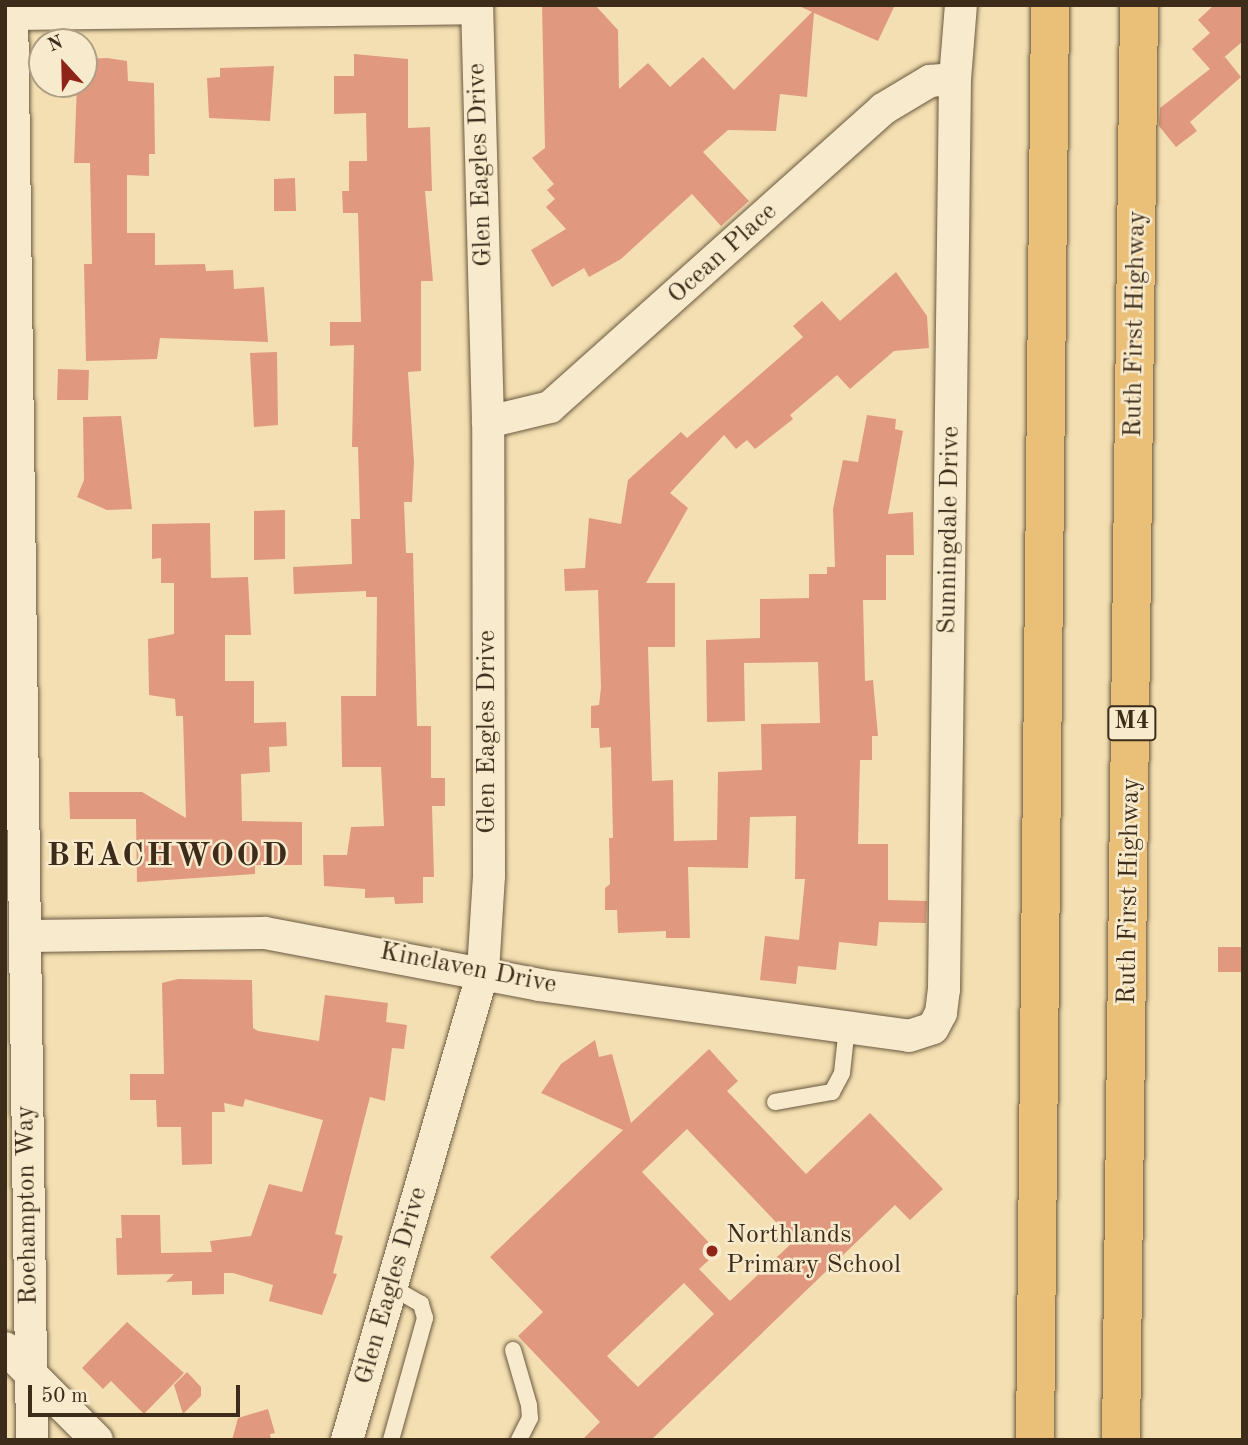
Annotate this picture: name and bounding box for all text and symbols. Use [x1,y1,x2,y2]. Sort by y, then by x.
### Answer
north arrow [28,28,98,98]
text: N [45,33,66,56]
street label: Glen Eagles Drive [462,63,500,267]
street label: Ocean Place [662,197,784,311]
street label: Ruth First Highway [1118,210,1154,438]
street label: Sunningdale Drive [933,426,967,634]
street label: Glen Eagles Drive [472,630,504,834]
road number: M4 [1106,702,1158,744]
street label: Ruth First Highway [1112,777,1148,1005]
district label: BEACHWOOD [48,837,288,877]
street label: Kinclaven Drive [377,937,559,1001]
street label: Roehampton Way [11,1105,45,1305]
street label: Glen Eagles Drive [349,1184,435,1388]
place label: Northlands Primary School [726,1220,901,1282]
marker: Northlands Primary School [704,1243,720,1259]
scale bar [32,1372,243,1416]
text: 50 m [41,1386,88,1407]

